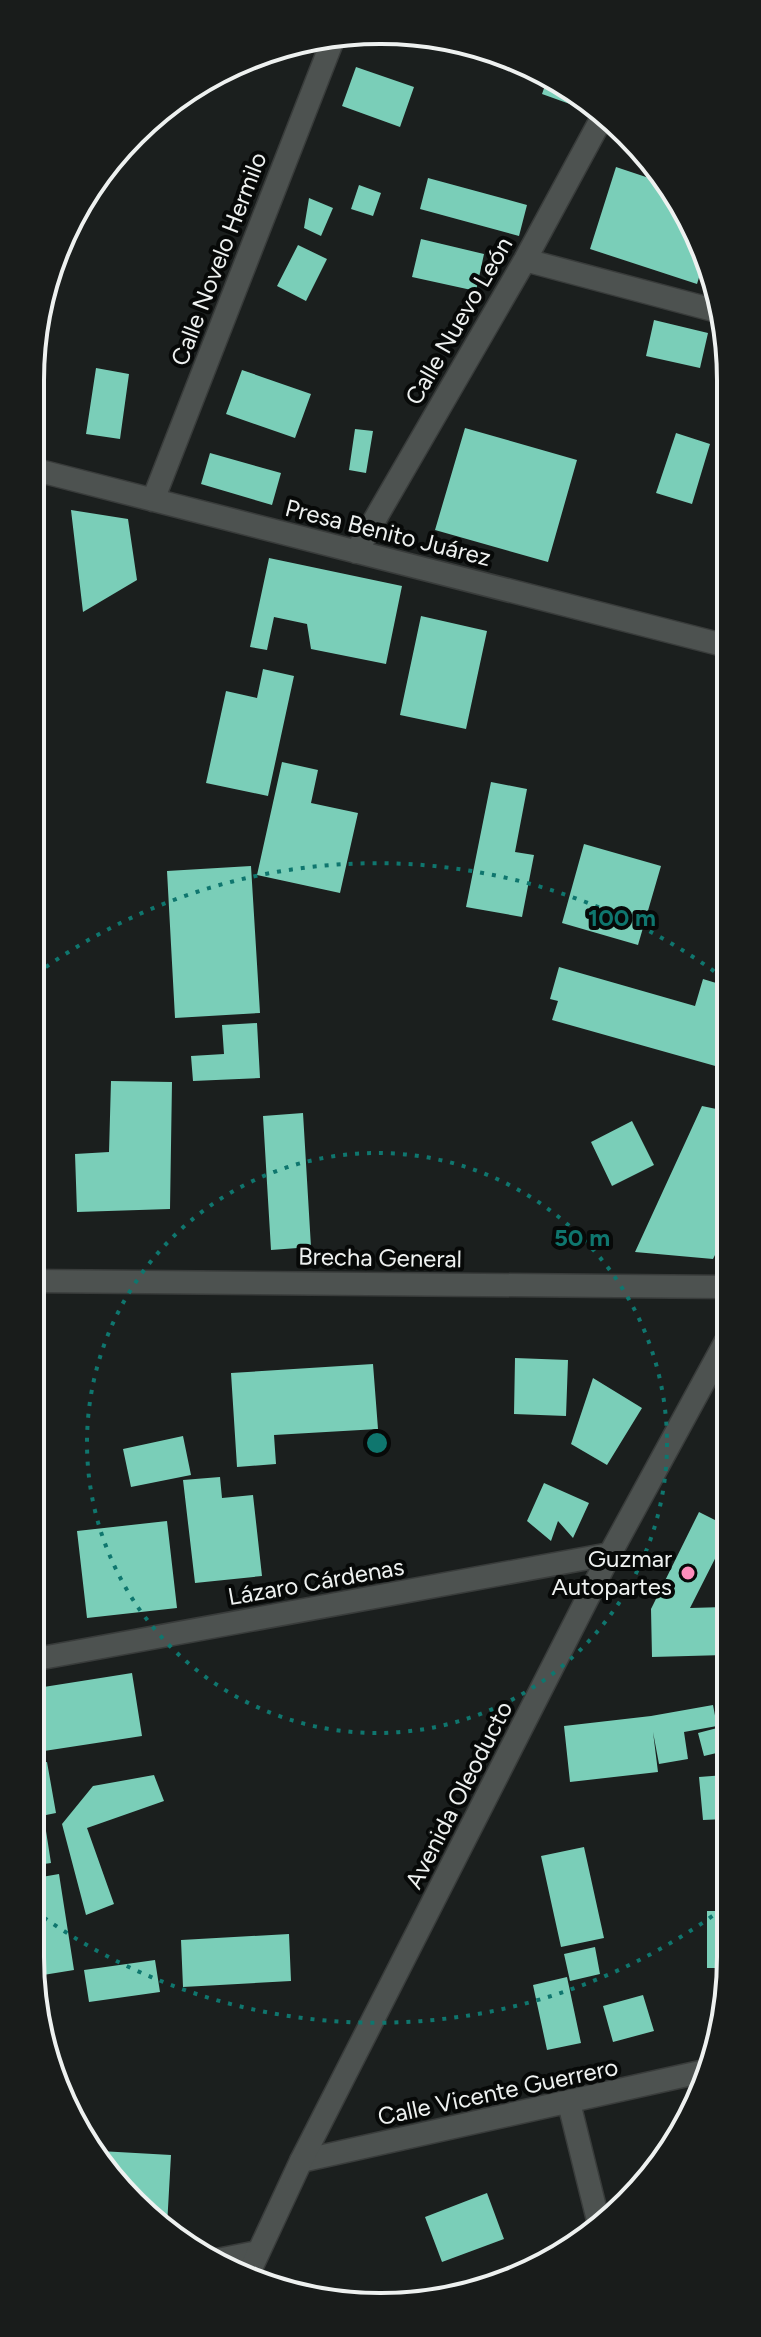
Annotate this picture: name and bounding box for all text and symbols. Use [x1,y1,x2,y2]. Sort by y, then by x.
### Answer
street label: Calle Novelo Hermilo [164,148,273,370]
street label: Calle Nuevo León [399,232,518,410]
street label: Presa Benito Juárez [282,493,494,572]
text: 100 m [588,903,656,932]
text: 50 m [554,1223,610,1252]
street label: Brecha General [298,1242,462,1273]
centre of rings [363,1429,391,1457]
place label: Guzmar Autopartes [552,1544,672,1601]
street label: Lázaro Cárdenas [226,1552,406,1611]
marker: Guzmar Autopartes [679,1564,697,1582]
street label: Avenida Oleoducto [399,1696,518,1893]
street label: Calle Vicente Guerrero [375,2052,621,2131]

